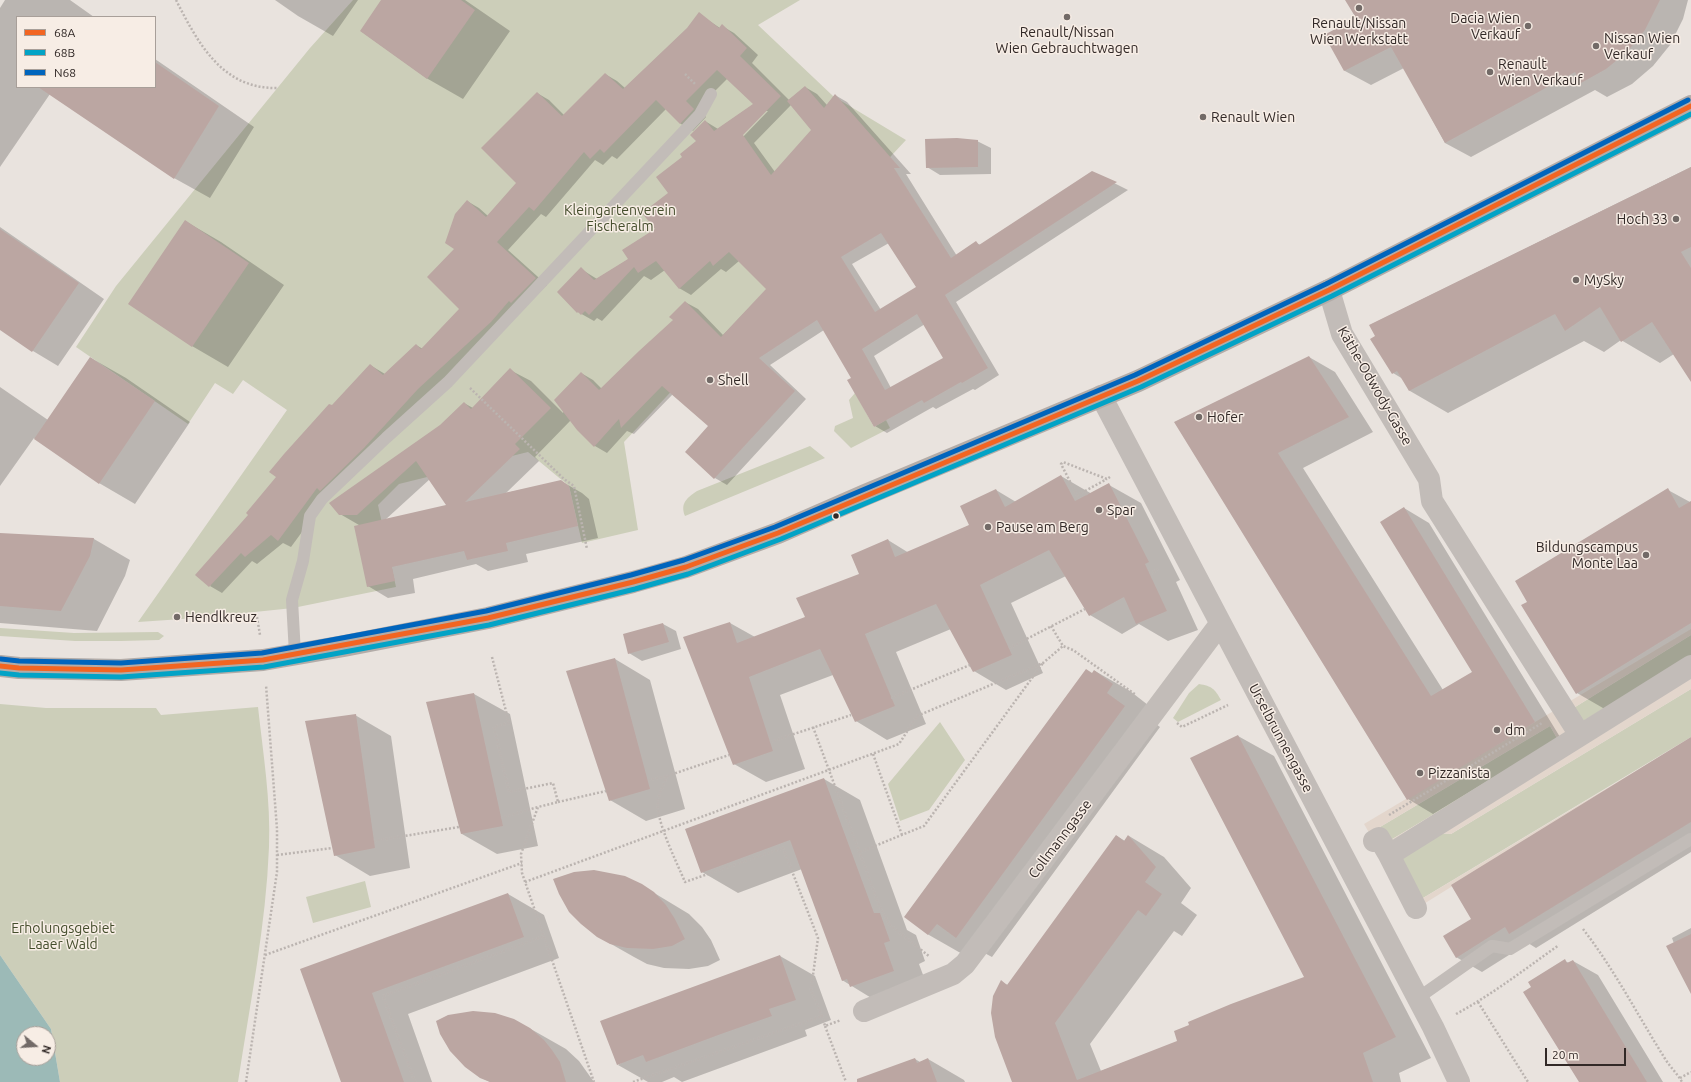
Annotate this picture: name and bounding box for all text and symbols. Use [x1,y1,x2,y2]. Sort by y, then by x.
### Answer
marker: Renault/Nissan Wien Werkstatt [1354,3,1364,13]
place label: Dacia Wien Verkauf [1450,10,1520,42]
marker: Renault/Nissan Wien Gebrauchtwagen [1062,12,1072,22]
place label: Renault/Nissan Wien Werkstatt [1310,15,1408,48]
legend [16,16,156,88]
marker: Dacia Wien Verkauf [1523,21,1533,31]
place label: Renault/Nissan Wien Gebrauchtwagen [995,24,1139,56]
text: 68A [54,26,75,39]
place label: Nissan Wien Verkauf [1604,30,1680,62]
marker: Nissan Wien Verkauf [1591,41,1601,51]
text: 68B [54,46,75,59]
place label: Renault Wien Verkauf [1498,56,1583,88]
text: N68 [54,66,76,79]
marker: Renault Wien Verkauf [1485,67,1495,77]
place label: Renault Wien [1211,109,1295,125]
marker: Renault Wien [1198,112,1208,122]
park label: Kleingartenverein Fischeralm [564,202,676,234]
place label: Hoch 33 [1617,211,1668,227]
marker: Hoch 33 [1671,214,1681,224]
place label: MySky [1584,272,1624,288]
marker: MySky [1571,275,1581,285]
street label: Käthe-Odwody-Gasse [1334,324,1416,448]
place label: Shell [718,372,748,388]
marker: Shell [705,375,715,385]
place label: Hofer [1207,409,1243,425]
marker: Hofer [1194,412,1204,422]
place label: Spar [1107,502,1135,518]
marker: Spar [1094,505,1104,515]
unlabelled marker [831,511,841,521]
place label: Pause am Berg [996,519,1089,535]
marker: Pause am Berg [983,522,993,532]
place label: Bildungscampus Monte Laa [1536,539,1638,572]
marker: Bildungscampus Monte Laa [1641,550,1651,560]
place label: Hendlkreuz [185,609,257,625]
marker: Hendlkreuz [172,612,182,622]
street label: Urselbrunnengasse [1245,681,1317,795]
place label: dm [1505,722,1525,738]
marker: dm [1492,725,1502,735]
place label: Pizzanista [1428,765,1490,781]
marker: Pizzanista [1415,768,1425,778]
street label: Collmanngasse [1025,796,1095,882]
park label: Erholungsgebiet Laaer Wald [11,920,115,952]
north arrow [16,1026,56,1066]
scale bar [1547,1040,1628,1066]
text: N [39,1044,53,1055]
text: 20 m [1552,1048,1579,1061]

